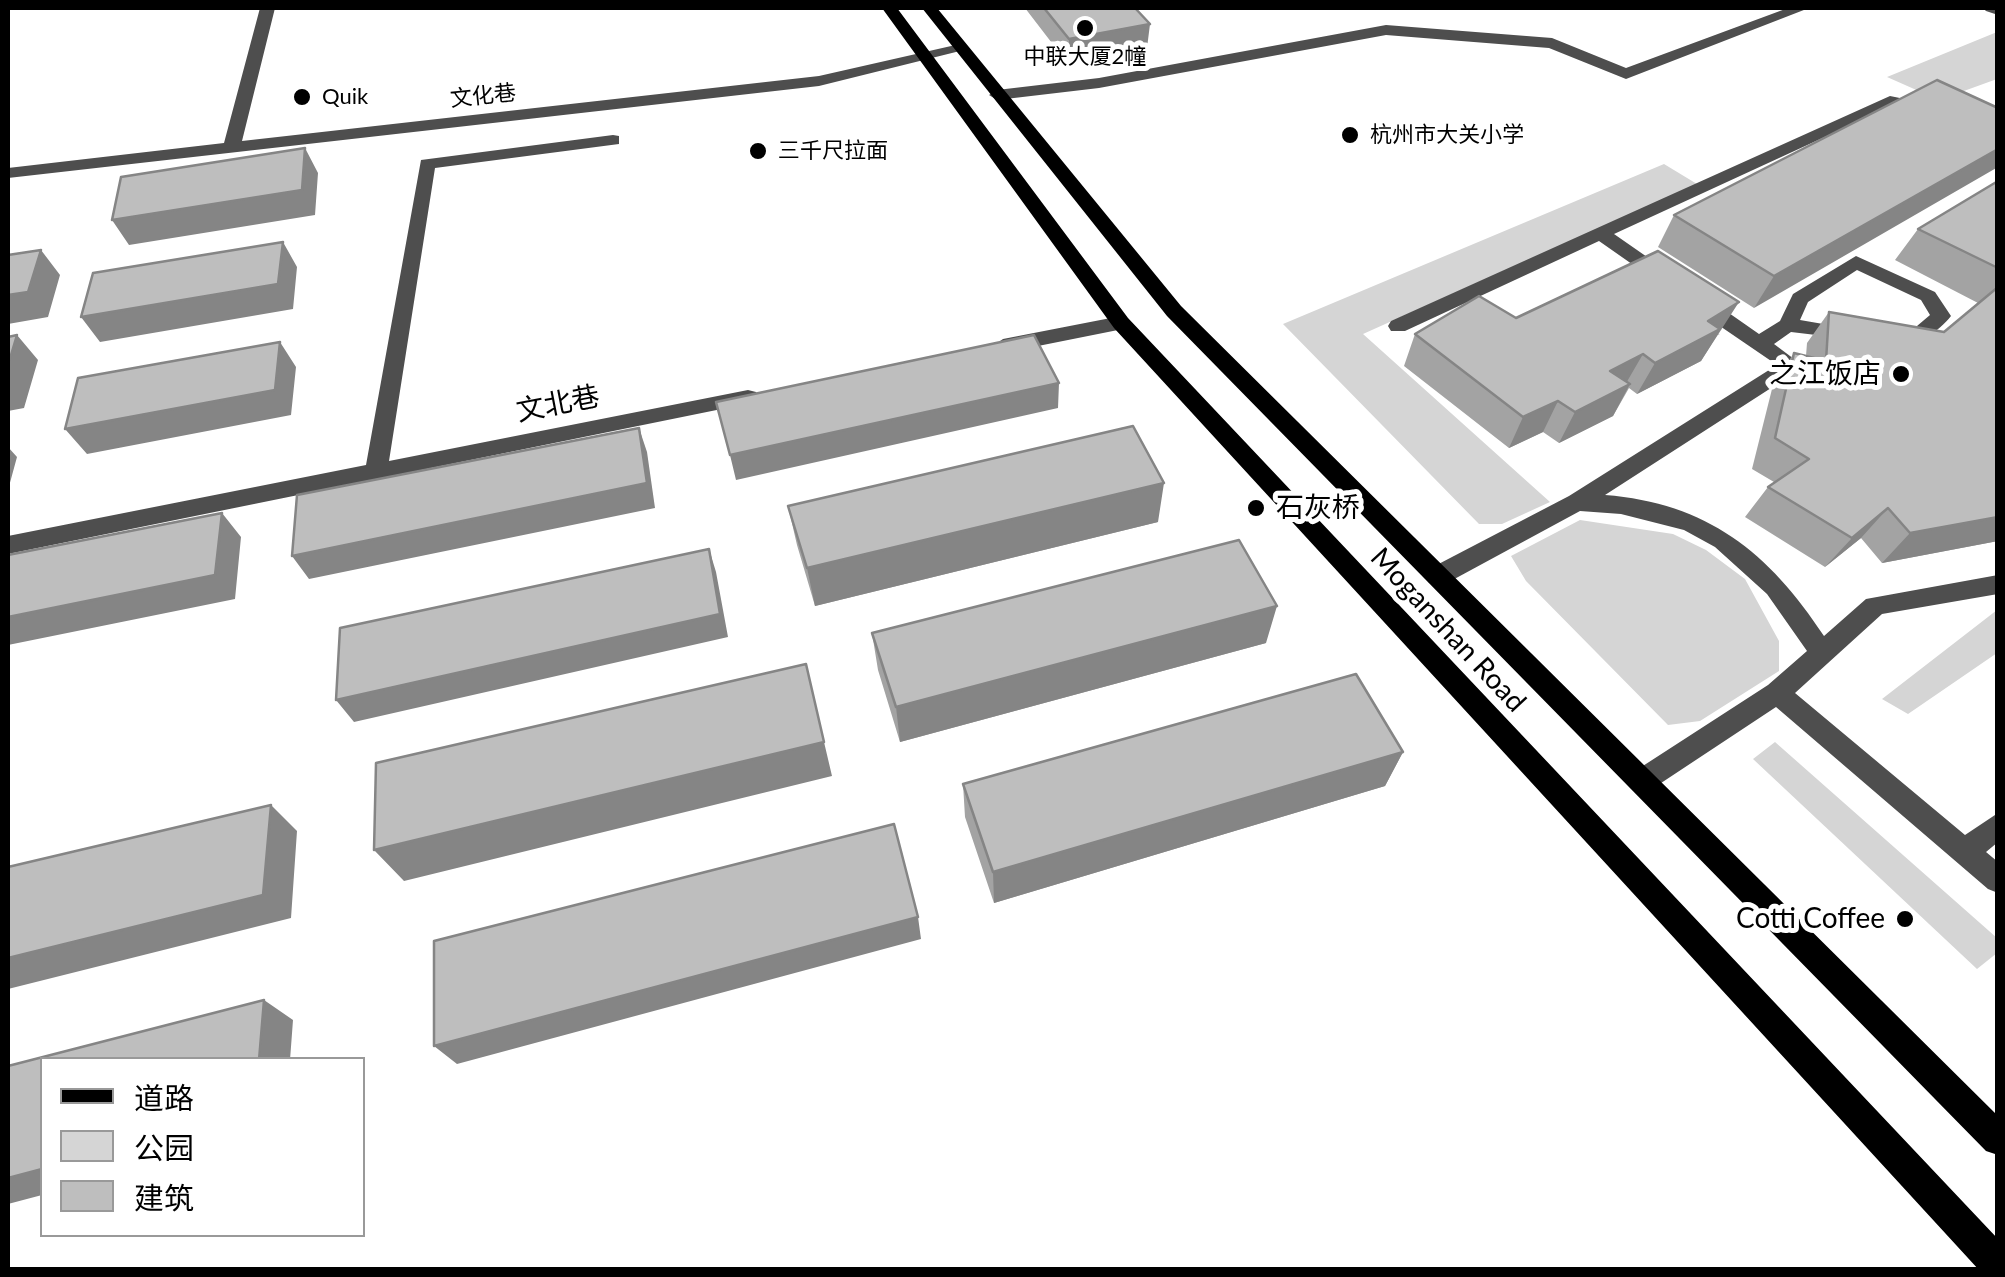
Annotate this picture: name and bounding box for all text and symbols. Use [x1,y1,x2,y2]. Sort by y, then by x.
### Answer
marker: 中联大厦2幢 [1074,17,1096,39]
place label: 中联大厦2幢 [1024,44,1146,70]
street label: 文化巷 [449,79,517,113]
place label: Quik [322,84,368,110]
marker: Quik [291,86,313,108]
place label: 杭州市大关小学 [1370,122,1524,148]
marker: 杭州市大关小学 [1339,124,1361,146]
place label: 三千尺拉面 [778,138,888,164]
marker: 三千尺拉面 [747,140,769,162]
place label: 之江饭店 [1769,357,1881,391]
marker: 之江饭店 [1890,363,1912,385]
street label: 文北巷 [514,379,602,429]
place label: 石灰桥 [1276,491,1360,525]
marker: 石灰桥 [1245,497,1267,519]
street label: Moganshan Road [1363,541,1533,719]
place label: Cotti Coffee [1736,902,1885,936]
marker: Cotti Coffee [1894,908,1916,930]
legend [40,1057,365,1237]
text: 道路 [134,1079,194,1115]
text: 公园 [134,1129,194,1165]
text: 建筑 [134,1179,194,1215]

